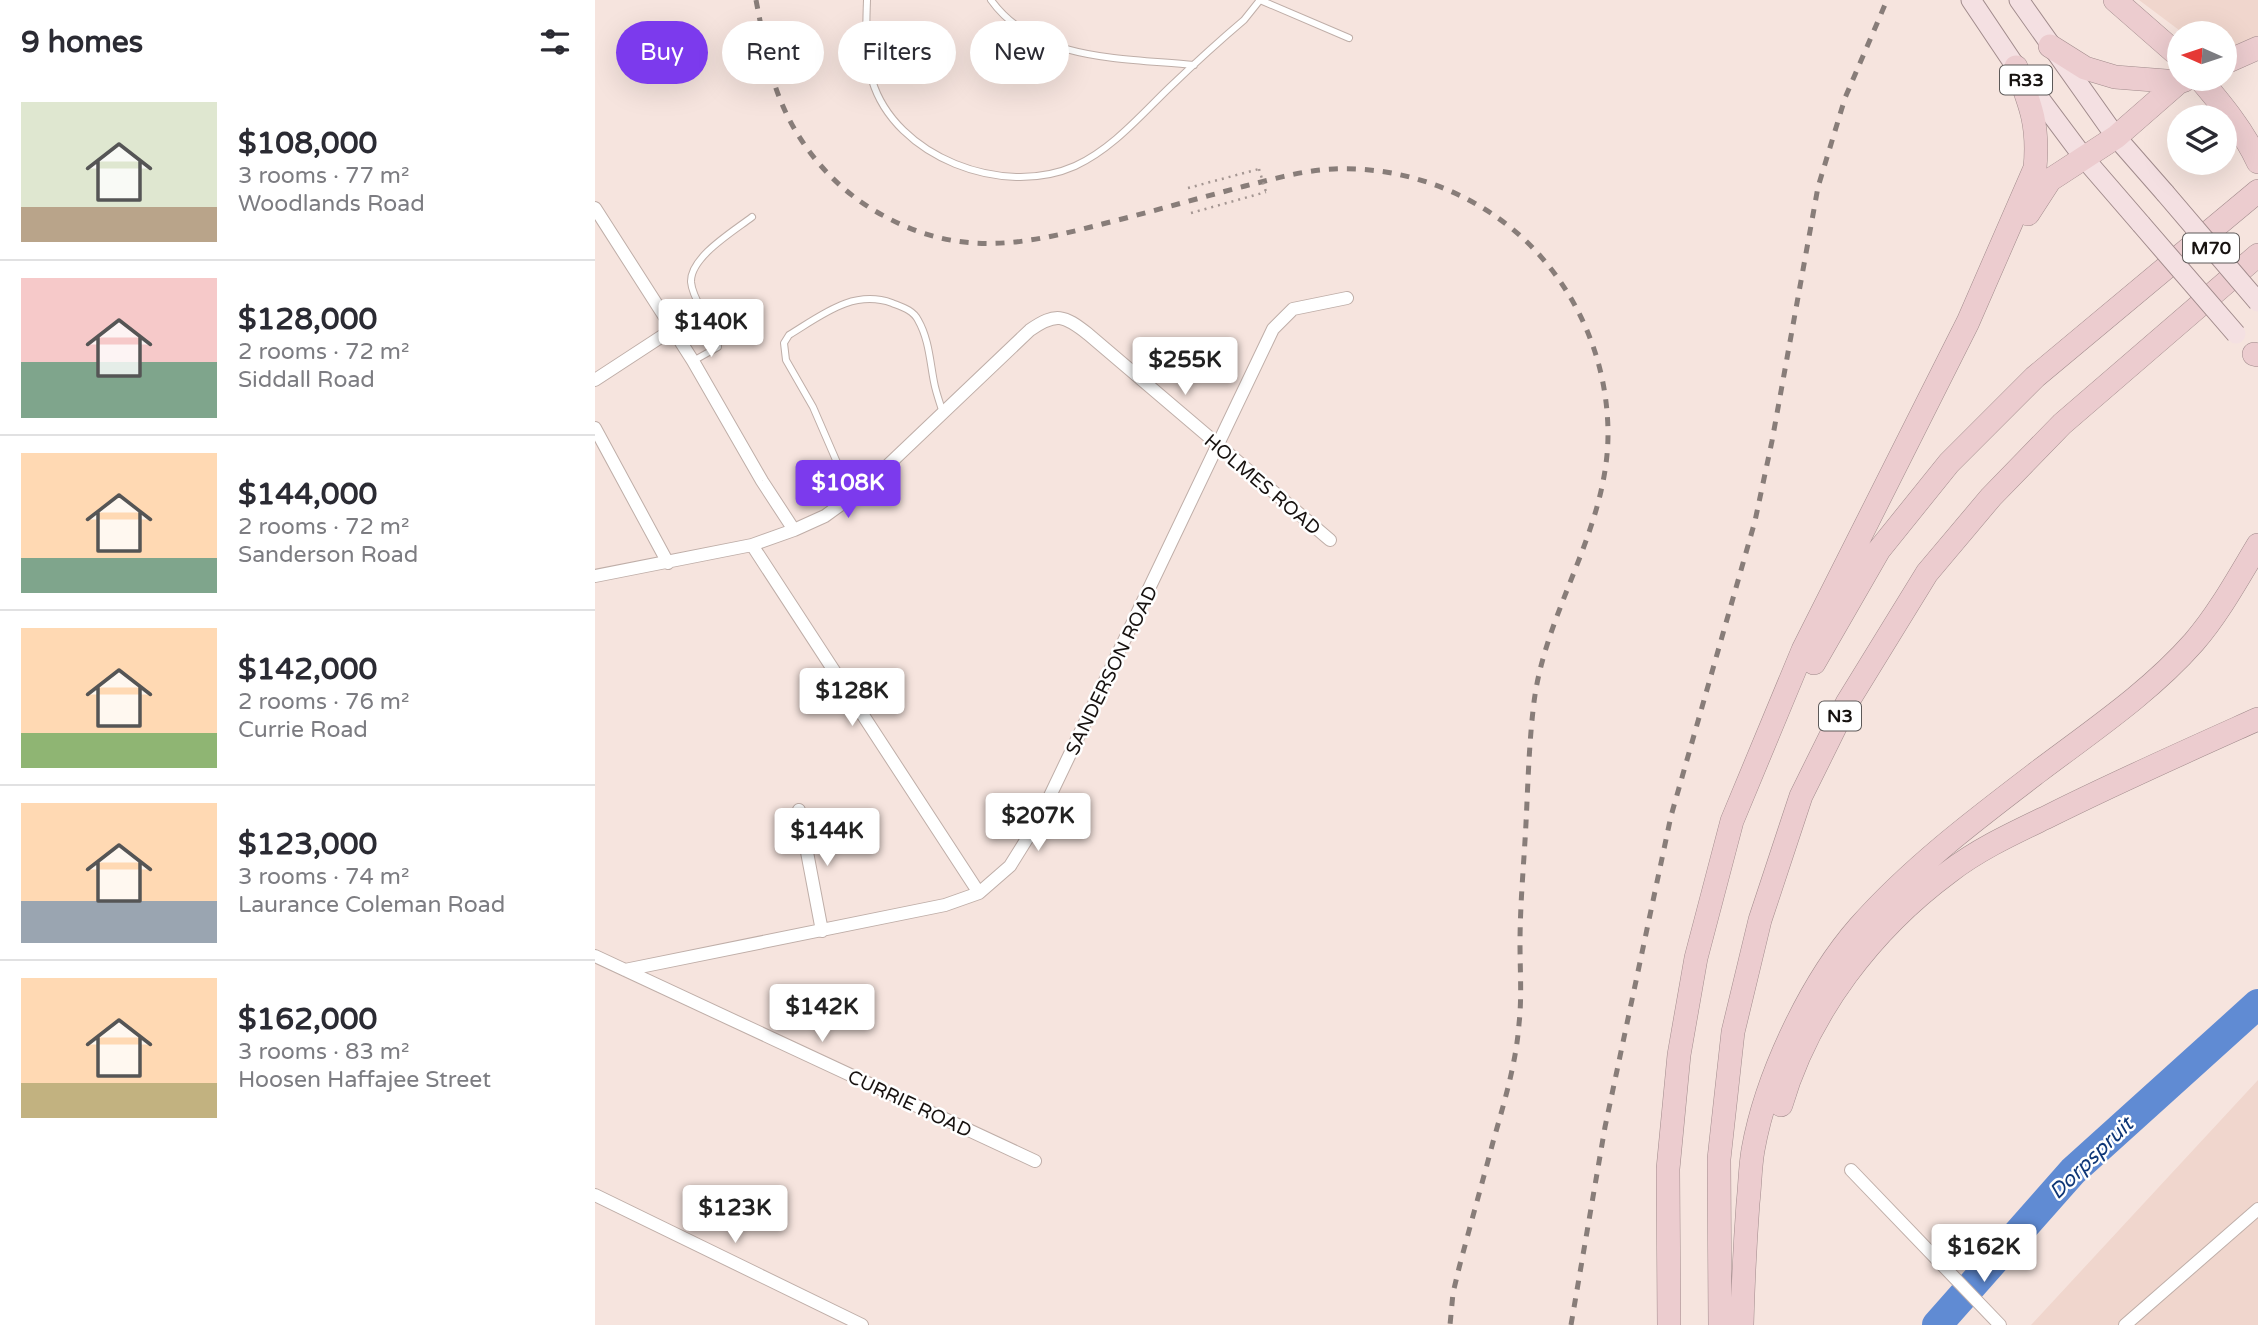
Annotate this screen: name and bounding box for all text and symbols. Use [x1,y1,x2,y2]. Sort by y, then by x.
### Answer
chip: Buy [616,21,708,84]
chip: Rent [722,21,824,84]
chip: Filters [838,21,956,84]
chip: New [970,21,1069,84]
north arrow [2167,21,2237,91]
map controls [2167,21,2237,175]
icon: filters [536,23,574,61]
text: 9 homes [21,24,143,61]
road number: R33 [2000,66,2052,94]
button: layers [2167,105,2237,175]
text: $108,000 [238,125,377,162]
icon: home [77,130,161,214]
text: 3 rooms · 77 m² [238,162,409,190]
text: Woodlands Road [238,190,425,218]
road number: M70 [2183,234,2239,262]
pin: $140K [662,300,760,359]
text: $128,000 [238,301,377,338]
icon: home [77,306,161,390]
text: $140K [675,308,747,336]
text: 2 rooms · 72 m² [238,338,409,366]
pin: $255K [1136,338,1234,397]
text: $255K [1149,346,1221,374]
text: Siddall Road [238,366,375,394]
street label: HOLMES ROAD [1200,430,1325,540]
pin: $108K [799,461,897,520]
text: $108K [812,469,884,497]
text: $144,000 [238,476,377,513]
icon: home [77,481,161,565]
text: 2 rooms · 72 m² [238,513,409,541]
text: Sanderson Road [238,541,418,569]
street label: SANDERSON ROAD [1061,582,1162,759]
text: $142,000 [238,651,377,688]
icon: home [77,656,161,740]
pin: $128K [803,668,901,728]
text: $128K [816,677,888,705]
text: 2 rooms · 76 m² [238,688,409,716]
road number: N3 [1819,702,1861,730]
text: Currie Road [238,716,368,744]
pin: $207K [989,794,1087,853]
text: $207K [1002,802,1074,830]
pin: $144K [778,808,876,868]
text: $144K [791,817,863,845]
text: $123,000 [238,826,377,863]
icon: home [77,831,161,915]
text: 3 rooms · 74 m² [238,863,409,891]
text: Laurance Coleman Road [238,891,505,919]
pin: $142K [773,984,871,1044]
text: $142K [786,993,858,1021]
text: $162,000 [238,1001,377,1038]
icon: home [77,1006,161,1090]
text: 3 rooms · 83 m² [238,1038,409,1066]
text: Hoosen Haffajee Street [238,1066,491,1094]
street label: CURRIE ROAD [844,1066,975,1142]
water label: Dorpspruit [2044,1111,2140,1204]
pin: $123K [686,1186,784,1245]
text: $123K [699,1194,771,1222]
pin: $162K [1935,1224,2033,1284]
text: $162K [1948,1233,2020,1261]

